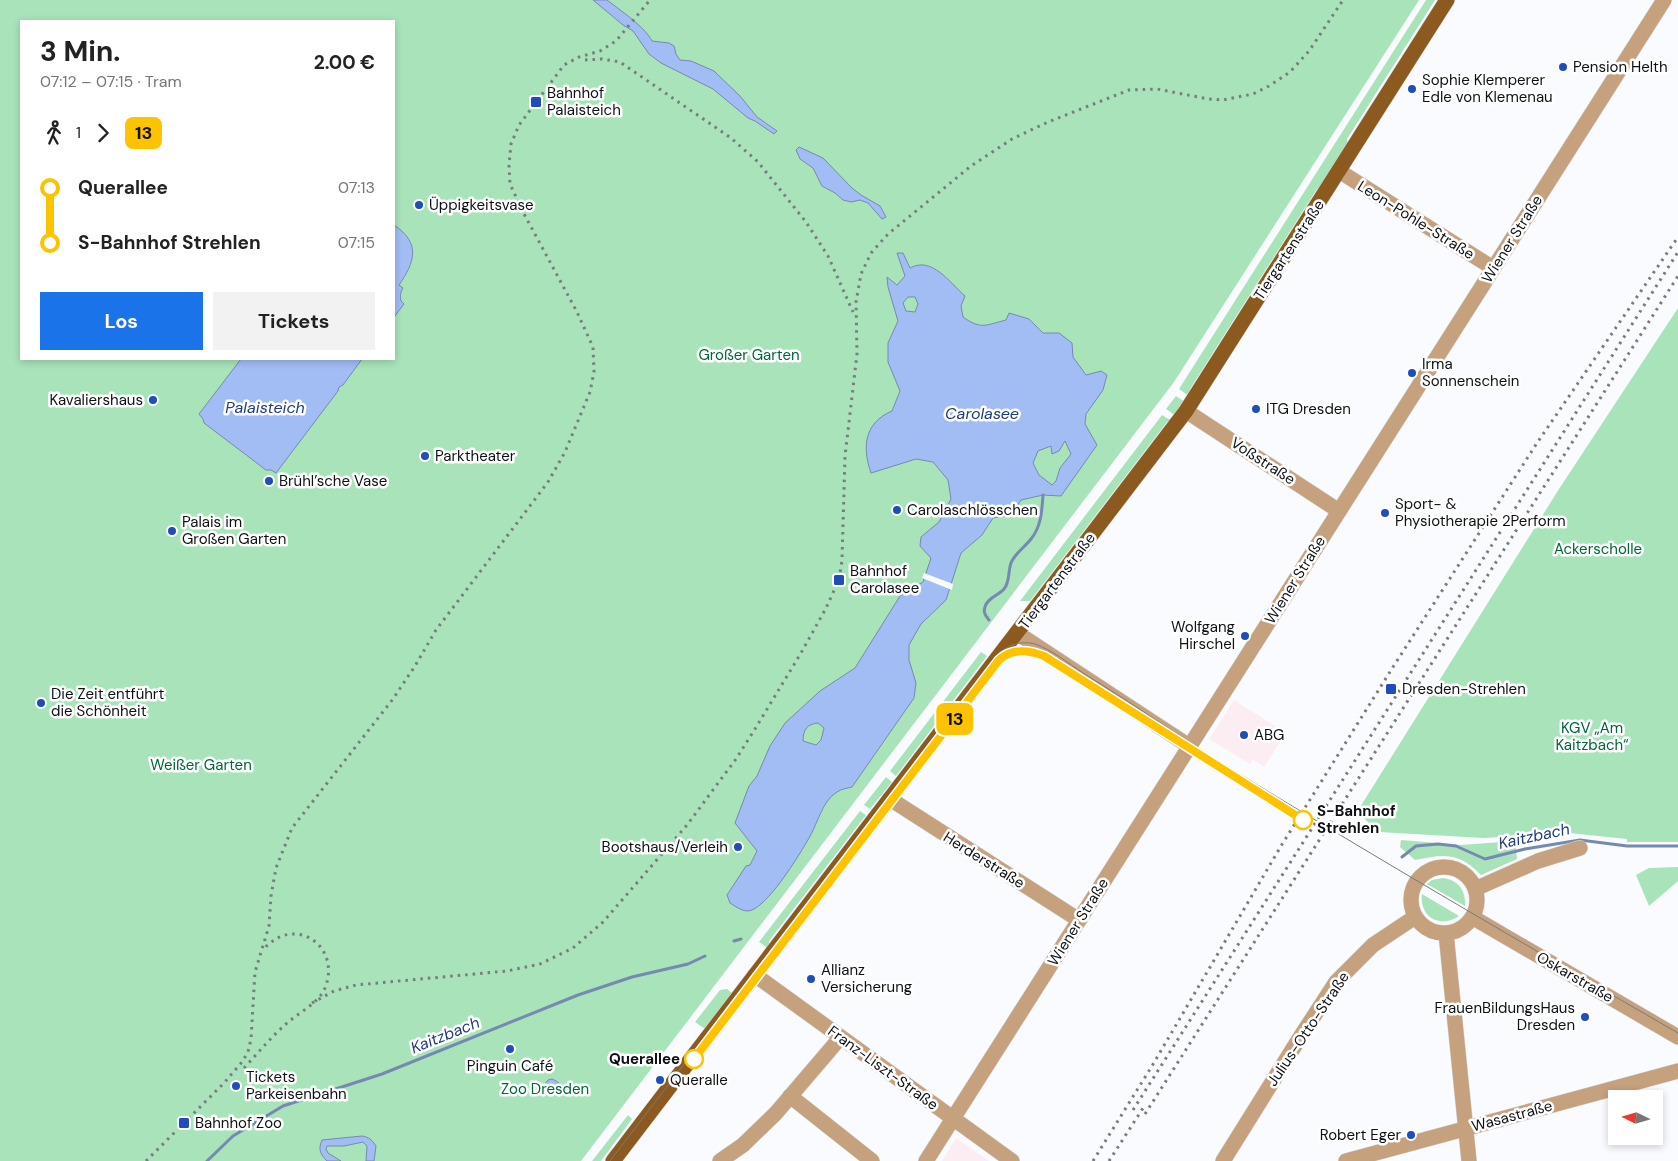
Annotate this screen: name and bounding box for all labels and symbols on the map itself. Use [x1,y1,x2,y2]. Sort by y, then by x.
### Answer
place label: Pension Helth [1573,57,1668,77]
marker: Pension Helth [1557,61,1569,73]
place label: Sophie Klemperer Edle von Klemenau [1422,70,1553,107]
place label: Bahnhof Palaisteich [547,83,621,120]
marker: Sophie Klemperer Edle von Klemenau [1406,83,1418,95]
marker: Bahnhof Palaisteich [529,95,543,109]
street label: Leon-Pohle-Straße [1354,176,1478,264]
street label: Wiener Straße [1477,191,1547,287]
place label: Üppigkeitsvase [429,195,533,215]
street label: Tiergartenstraße [1249,196,1329,304]
marker: Üppigkeitsvase [413,199,425,211]
park label: Großer Garten [698,345,800,365]
place label: Irma Sonnenschein [1422,354,1519,391]
marker: Irma Sonnenschein [1406,367,1418,379]
place label: Kavaliershaus [50,390,143,410]
marker: Kavaliershaus [147,394,159,406]
water label: Palaisteich [225,397,305,418]
place label: ITG Dresden [1266,399,1351,419]
water label: Carolasee [945,403,1019,424]
marker: ITG Dresden [1250,403,1262,415]
street label: Voßstraße [1227,433,1299,489]
place label: Parktheater [435,446,516,466]
marker: Parktheater [419,450,431,462]
place label: Brühl’sche Vase [279,471,387,491]
marker: Brühl’sche Vase [263,475,275,487]
place label: Sport- & Physiotherapie 2Perform [1395,494,1566,531]
place label: Carolaschlösschen [907,500,1038,520]
marker: Carolaschlösschen [891,504,903,516]
marker: Sport- & Physiotherapie 2Perform [1379,507,1391,519]
place label: Palais im Großen Garten [182,512,286,549]
marker: Palais im Großen Garten [166,525,178,537]
street label: Tiergartenstraße [1014,529,1100,633]
street label: Wiener Straße [1260,532,1330,628]
park label: Ackerscholle [1554,539,1642,559]
place label: Bahnhof Carolasee [850,561,919,598]
marker: Bahnhof Carolasee [832,573,846,587]
place label: Wolfgang Hirschel [1171,617,1235,654]
marker: Wolfgang Hirschel [1239,630,1251,642]
place label: Dresden-Strehlen [1402,679,1526,699]
marker: Dresden-Strehlen [1384,682,1398,696]
place label: Die Zeit entführt die Schönheit [51,684,164,721]
marker: Die Zeit entführt die Schönheit [35,697,47,709]
line badge: 13 [932,703,978,735]
park label: KGV „Am Kaitzbach“ [1555,718,1629,755]
place label: ABG [1254,725,1284,745]
marker: ABG [1238,729,1250,741]
park label: Weißer Garten [150,755,252,775]
place label: S-Bahnhof Strehlen [1317,801,1396,838]
marker: S-Bahnhof Strehlen [1293,810,1313,830]
water label: Kaitzbach [1496,818,1572,854]
street label: Herderstraße [939,827,1029,893]
place label: Bootshaus/Verleih [602,837,728,857]
marker: Bootshaus/Verleih [732,841,744,853]
street label: Wiener Straße [1043,874,1113,970]
street label: Oskarstraße [1533,947,1617,1007]
place label: Allianz Versicherung [821,960,912,997]
street label: Julius-Otto-Straße [1262,968,1354,1090]
marker: Allianz Versicherung [805,973,817,985]
place label: FrauenBildungsHaus Dresden [1435,998,1575,1035]
marker: FrauenBildungsHaus Dresden [1579,1011,1591,1023]
water label: Kaitzbach [407,1012,483,1058]
street label: Franz-Liszt-Straße [824,1021,942,1115]
marker: Pinguin Café [504,1043,516,1055]
place label: Querallee [609,1049,680,1069]
marker: Querallee [684,1049,704,1069]
place label: Pinguin Café [467,1056,553,1076]
place label: Tickets Parkeisenbahn [246,1067,347,1104]
place label: Queralle [670,1070,728,1090]
marker: Queralle [654,1074,666,1086]
park label: Zoo Dresden [501,1079,589,1099]
marker: Tickets Parkeisenbahn [230,1080,242,1092]
north arrow [1608,1090,1662,1145]
street label: Wasastraße [1469,1096,1555,1136]
place label: Bahnhof Zoo [195,1113,282,1133]
marker: Bahnhof Zoo [177,1116,191,1130]
place label: Robert Eger [1320,1125,1401,1145]
marker: Robert Eger [1405,1129,1417,1141]

